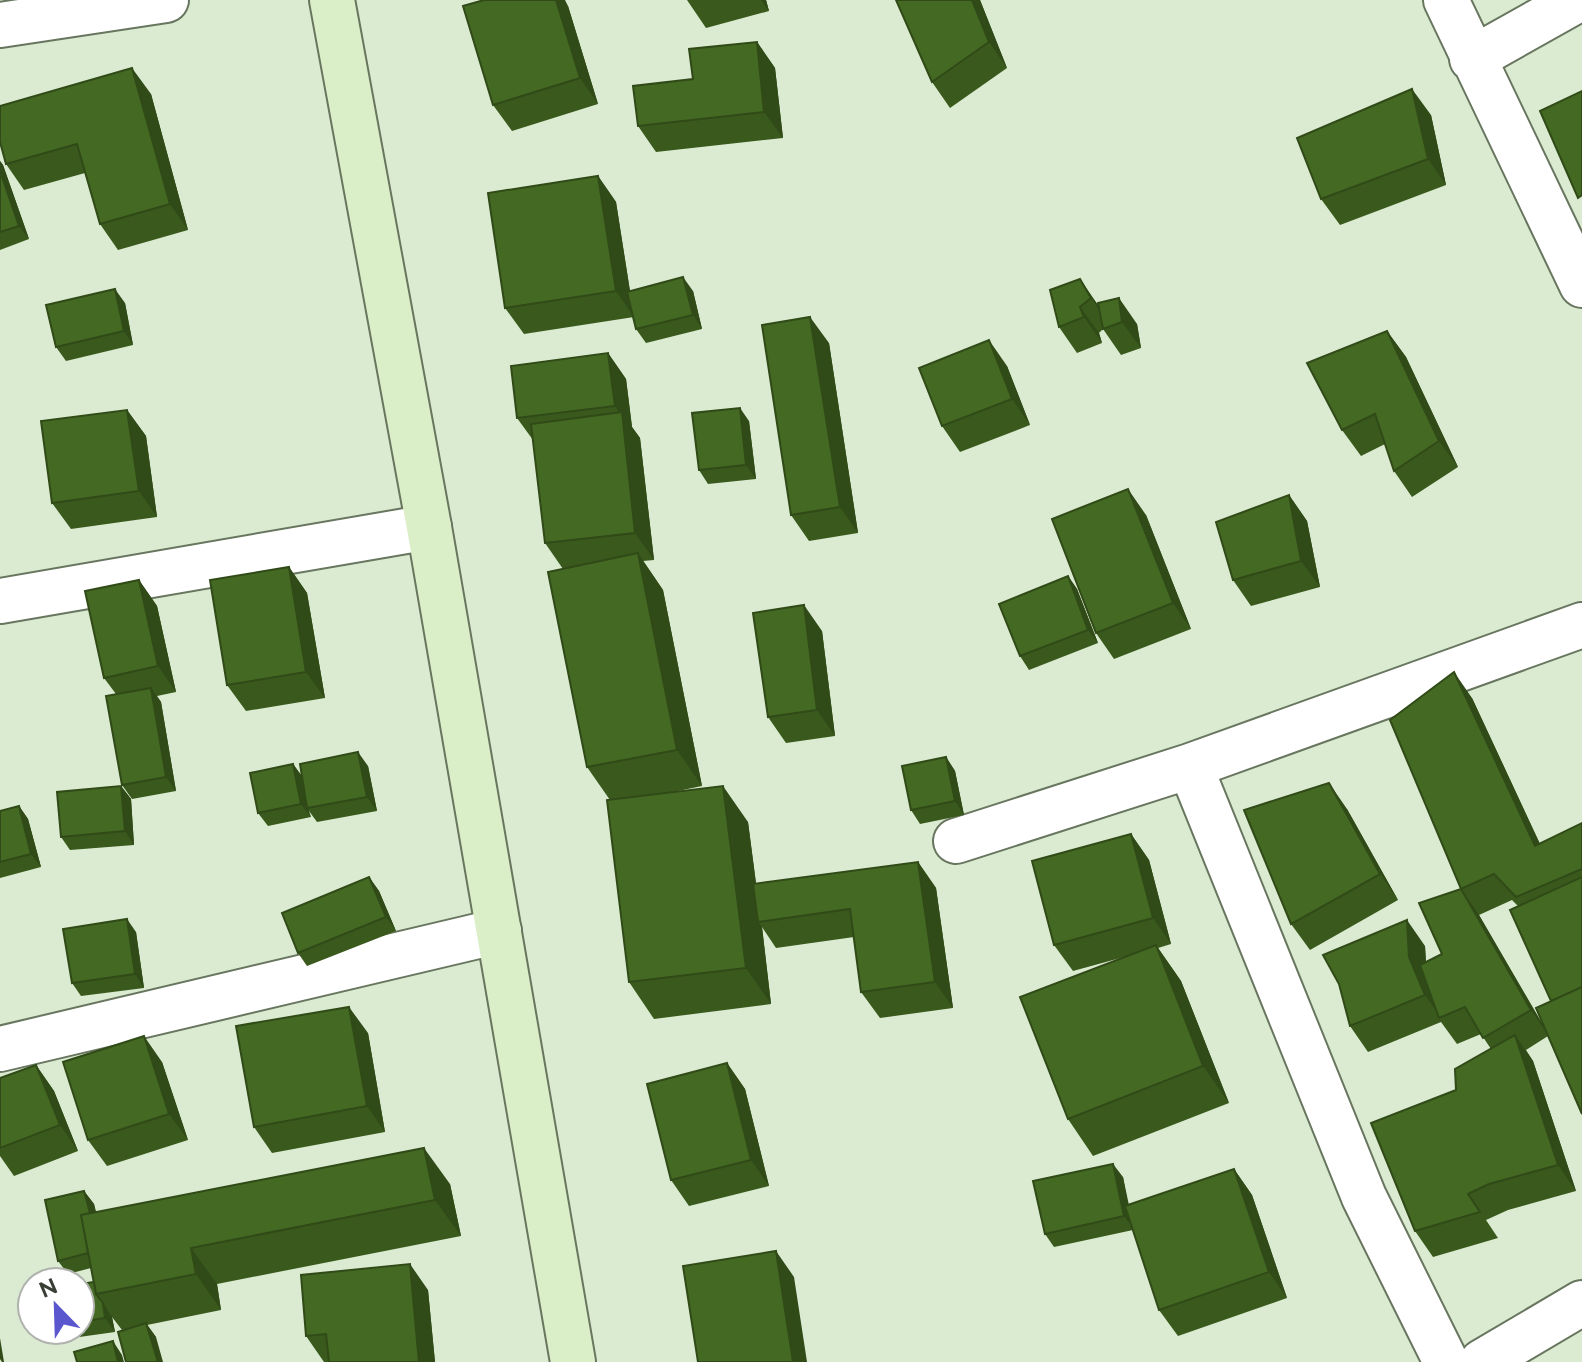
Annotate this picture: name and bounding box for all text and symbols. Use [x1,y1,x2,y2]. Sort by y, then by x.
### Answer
north arrow [16,1266,96,1346]
text: N [35,1272,61,1303]

